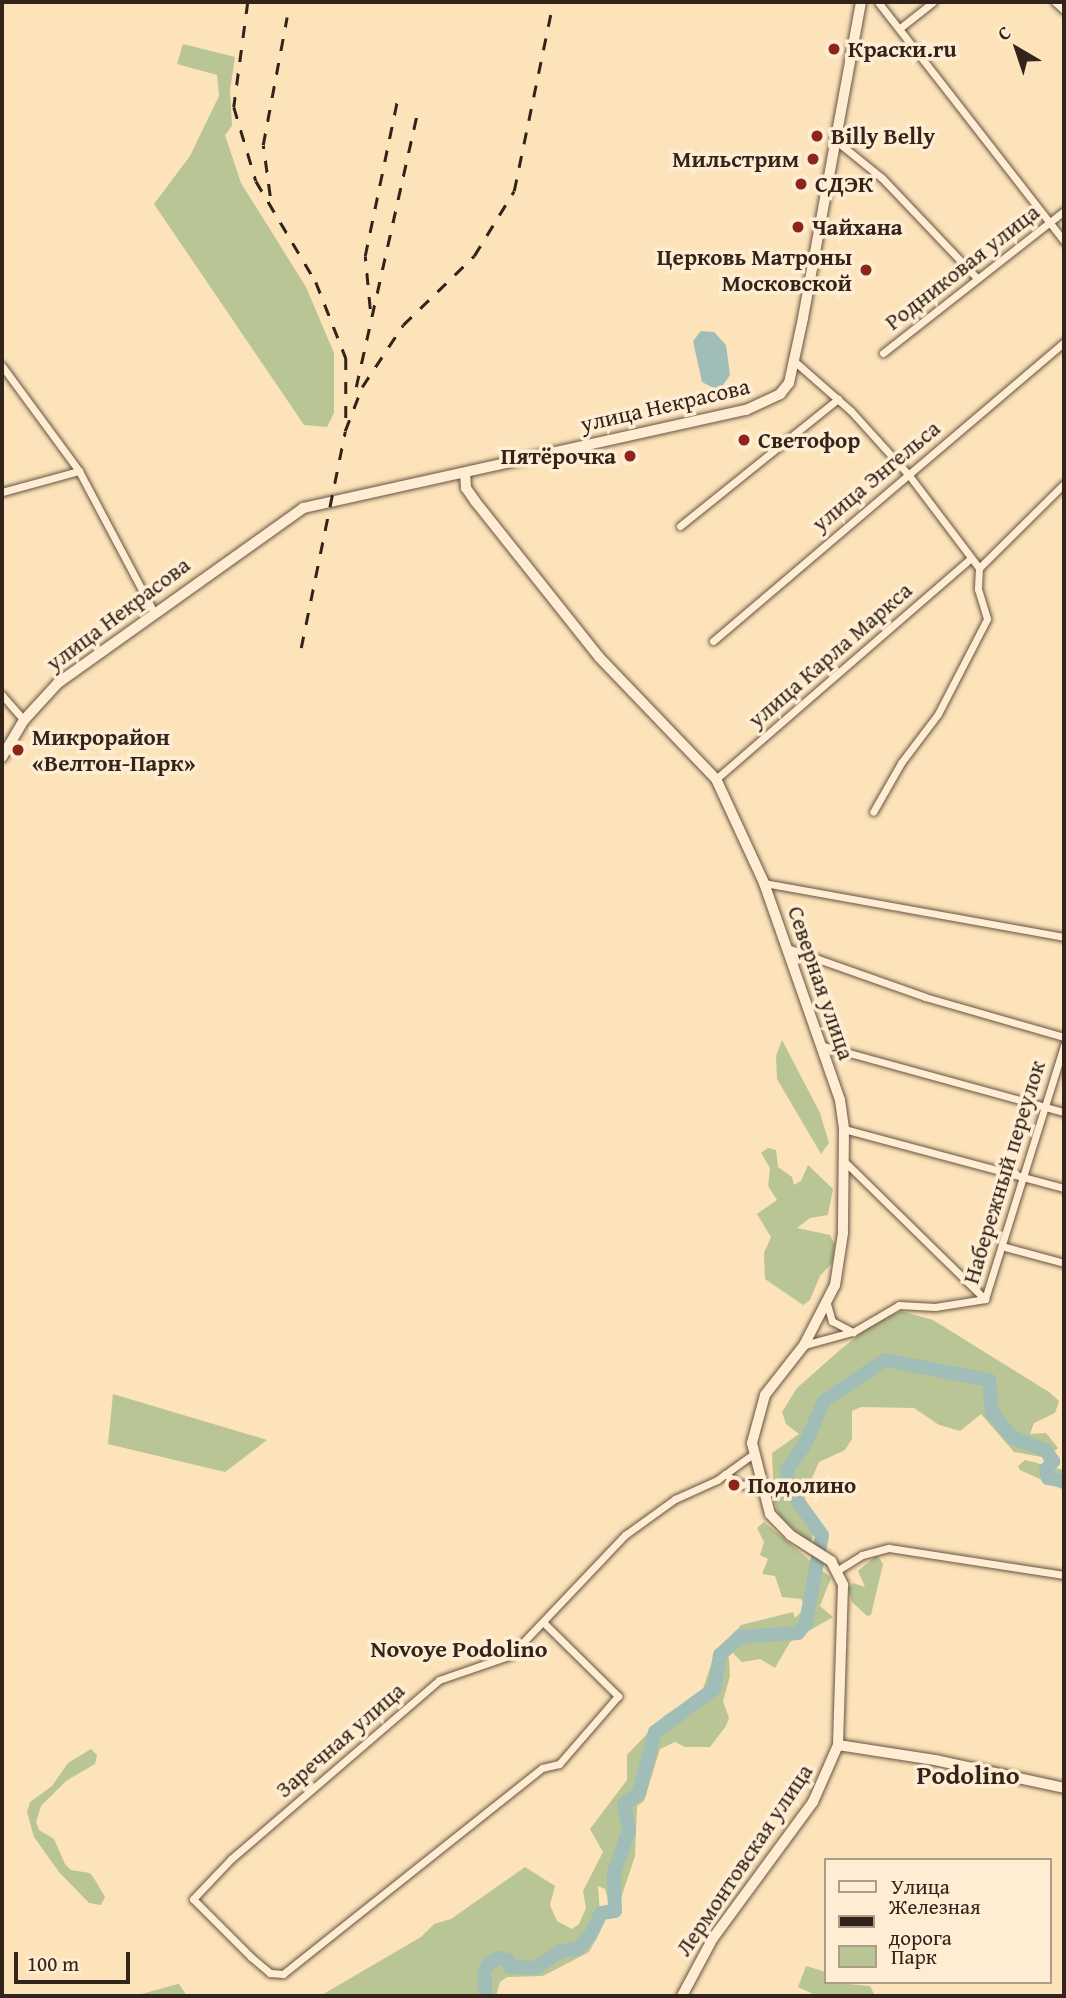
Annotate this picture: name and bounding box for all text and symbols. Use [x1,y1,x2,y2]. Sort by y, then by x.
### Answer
north arrow [982,14,1052,84]
text: С [991,18,1017,47]
place label: Краски.ru [848,35,957,63]
marker: Краски.ru [826,41,842,57]
place label: Billy Belly [831,122,935,150]
marker: Billy Belly [809,128,825,144]
place label: Мильстрим [672,145,799,173]
marker: Мильстрим [805,151,821,167]
place label: СДЭК [815,170,873,198]
marker: СДЭК [793,176,809,192]
street label: Родниковая улица [879,198,1045,336]
place label: Чайхана [812,213,903,241]
marker: Чайхана [790,219,806,235]
place label: Церковь Матроны Московской [657,243,852,297]
marker: Церковь Матроны Московской [858,262,874,278]
street label: улица Некрасова [578,372,752,438]
street label: улица Энгельса [806,414,946,538]
place label: Светофор [758,426,860,454]
marker: Светофор [736,432,752,448]
place label: Пятёрочка [501,442,616,470]
marker: Пятёрочка [622,448,638,464]
street label: улица Некрасова [41,551,195,677]
street label: улица Карла Маркса [742,576,918,734]
place label: Микрорайон «Велтон-Парк» [32,723,196,777]
marker: Микрорайон «Велтон-Парк» [10,742,26,758]
street label: Северная улица [782,902,860,1064]
street label: Набережный переулок [957,1057,1051,1287]
place label: Подолино [748,1471,856,1499]
marker: Подолино [726,1477,742,1493]
district label: Novoye Podolino [371,1635,547,1663]
street label: Заречная улица [270,1677,410,1803]
street label: Лермонтовская улица [670,1759,818,1961]
district label: Podolino [916,1759,1020,1791]
legend [824,1858,1052,1984]
text: Улица [891,1871,950,1902]
text: Железная дорога [889,1891,981,1953]
scale bar [18,1938,133,1982]
text: Парк [891,1941,937,1972]
text: 100 m [27,1948,79,1979]

